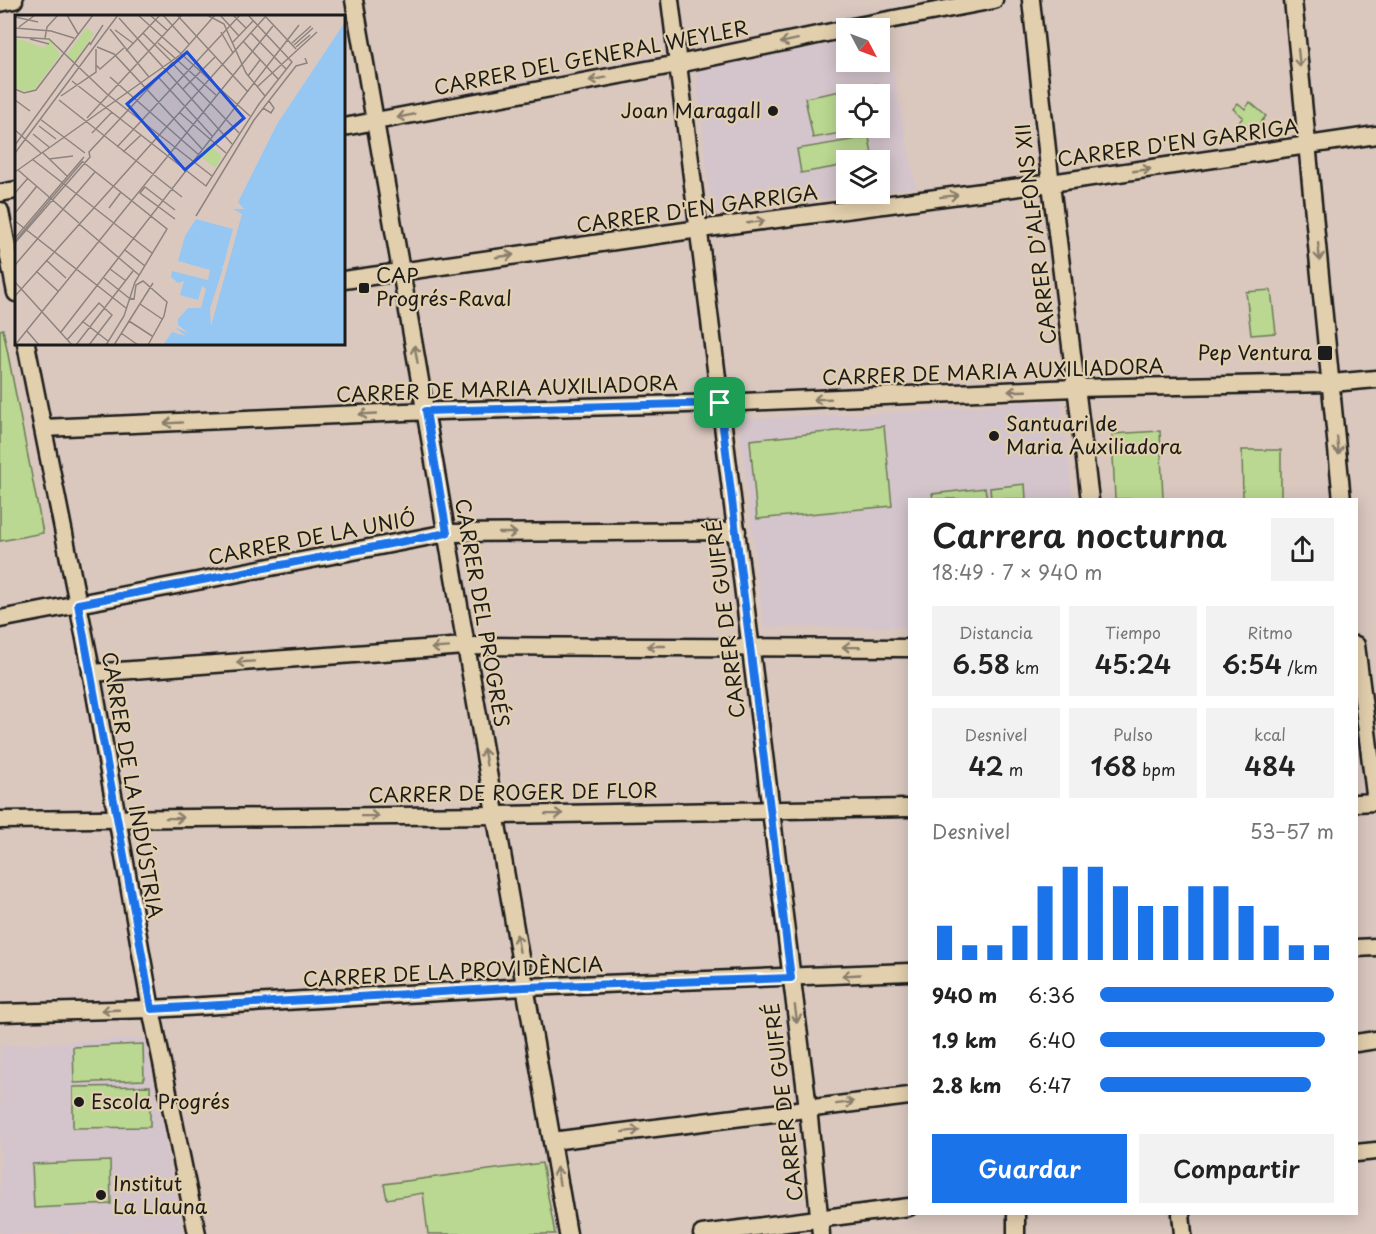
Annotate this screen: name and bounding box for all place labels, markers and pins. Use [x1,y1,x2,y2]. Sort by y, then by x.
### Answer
place label: Joan Maragall [621,95,761,125]
marker: Joan Maragall [766,104,780,118]
place label: CAP Progrés-Raval [376,260,512,313]
marker: CAP Progrés-Raval [357,281,371,295]
place label: Pep Ventura [1198,337,1313,367]
marker: Pep Ventura [1316,344,1334,362]
pin [694,377,745,428]
place label: Santuari de Maria Auxiliadora [1006,408,1182,461]
marker: Santuari de Maria Auxiliadora [987,429,1001,443]
place label: Escola Progrés [91,1086,230,1116]
marker: Escola Progrés [72,1095,86,1109]
place label: Institut La Llauna [113,1168,208,1221]
marker: Institut La Llauna [94,1188,108,1202]

